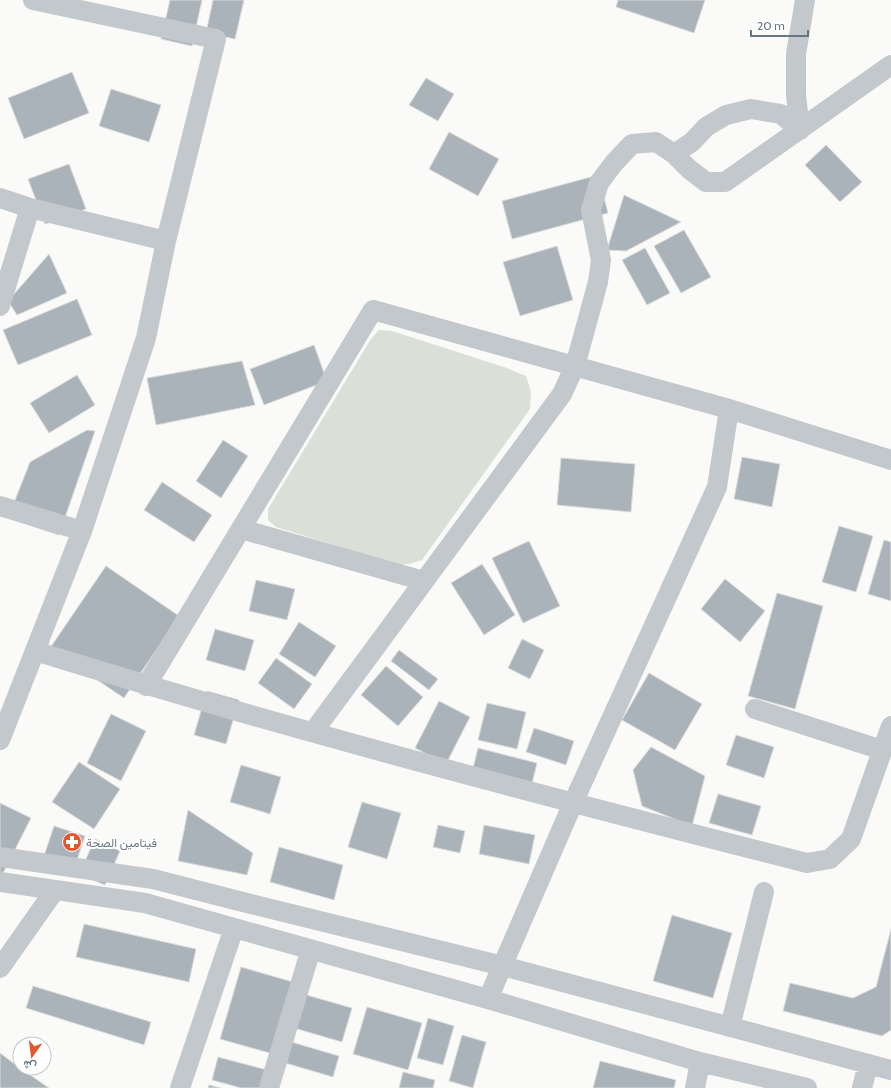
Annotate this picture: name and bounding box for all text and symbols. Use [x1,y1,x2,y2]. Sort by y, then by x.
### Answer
scale bar [751,12,808,38]
text: 20 m [757,18,785,33]
pharmacy icon: فيتامين الصحة [61,831,83,853]
place label: فيتامين الصحة [86,835,157,851]
north arrow [12,1036,52,1076]
text: ش [21,1057,38,1074]

